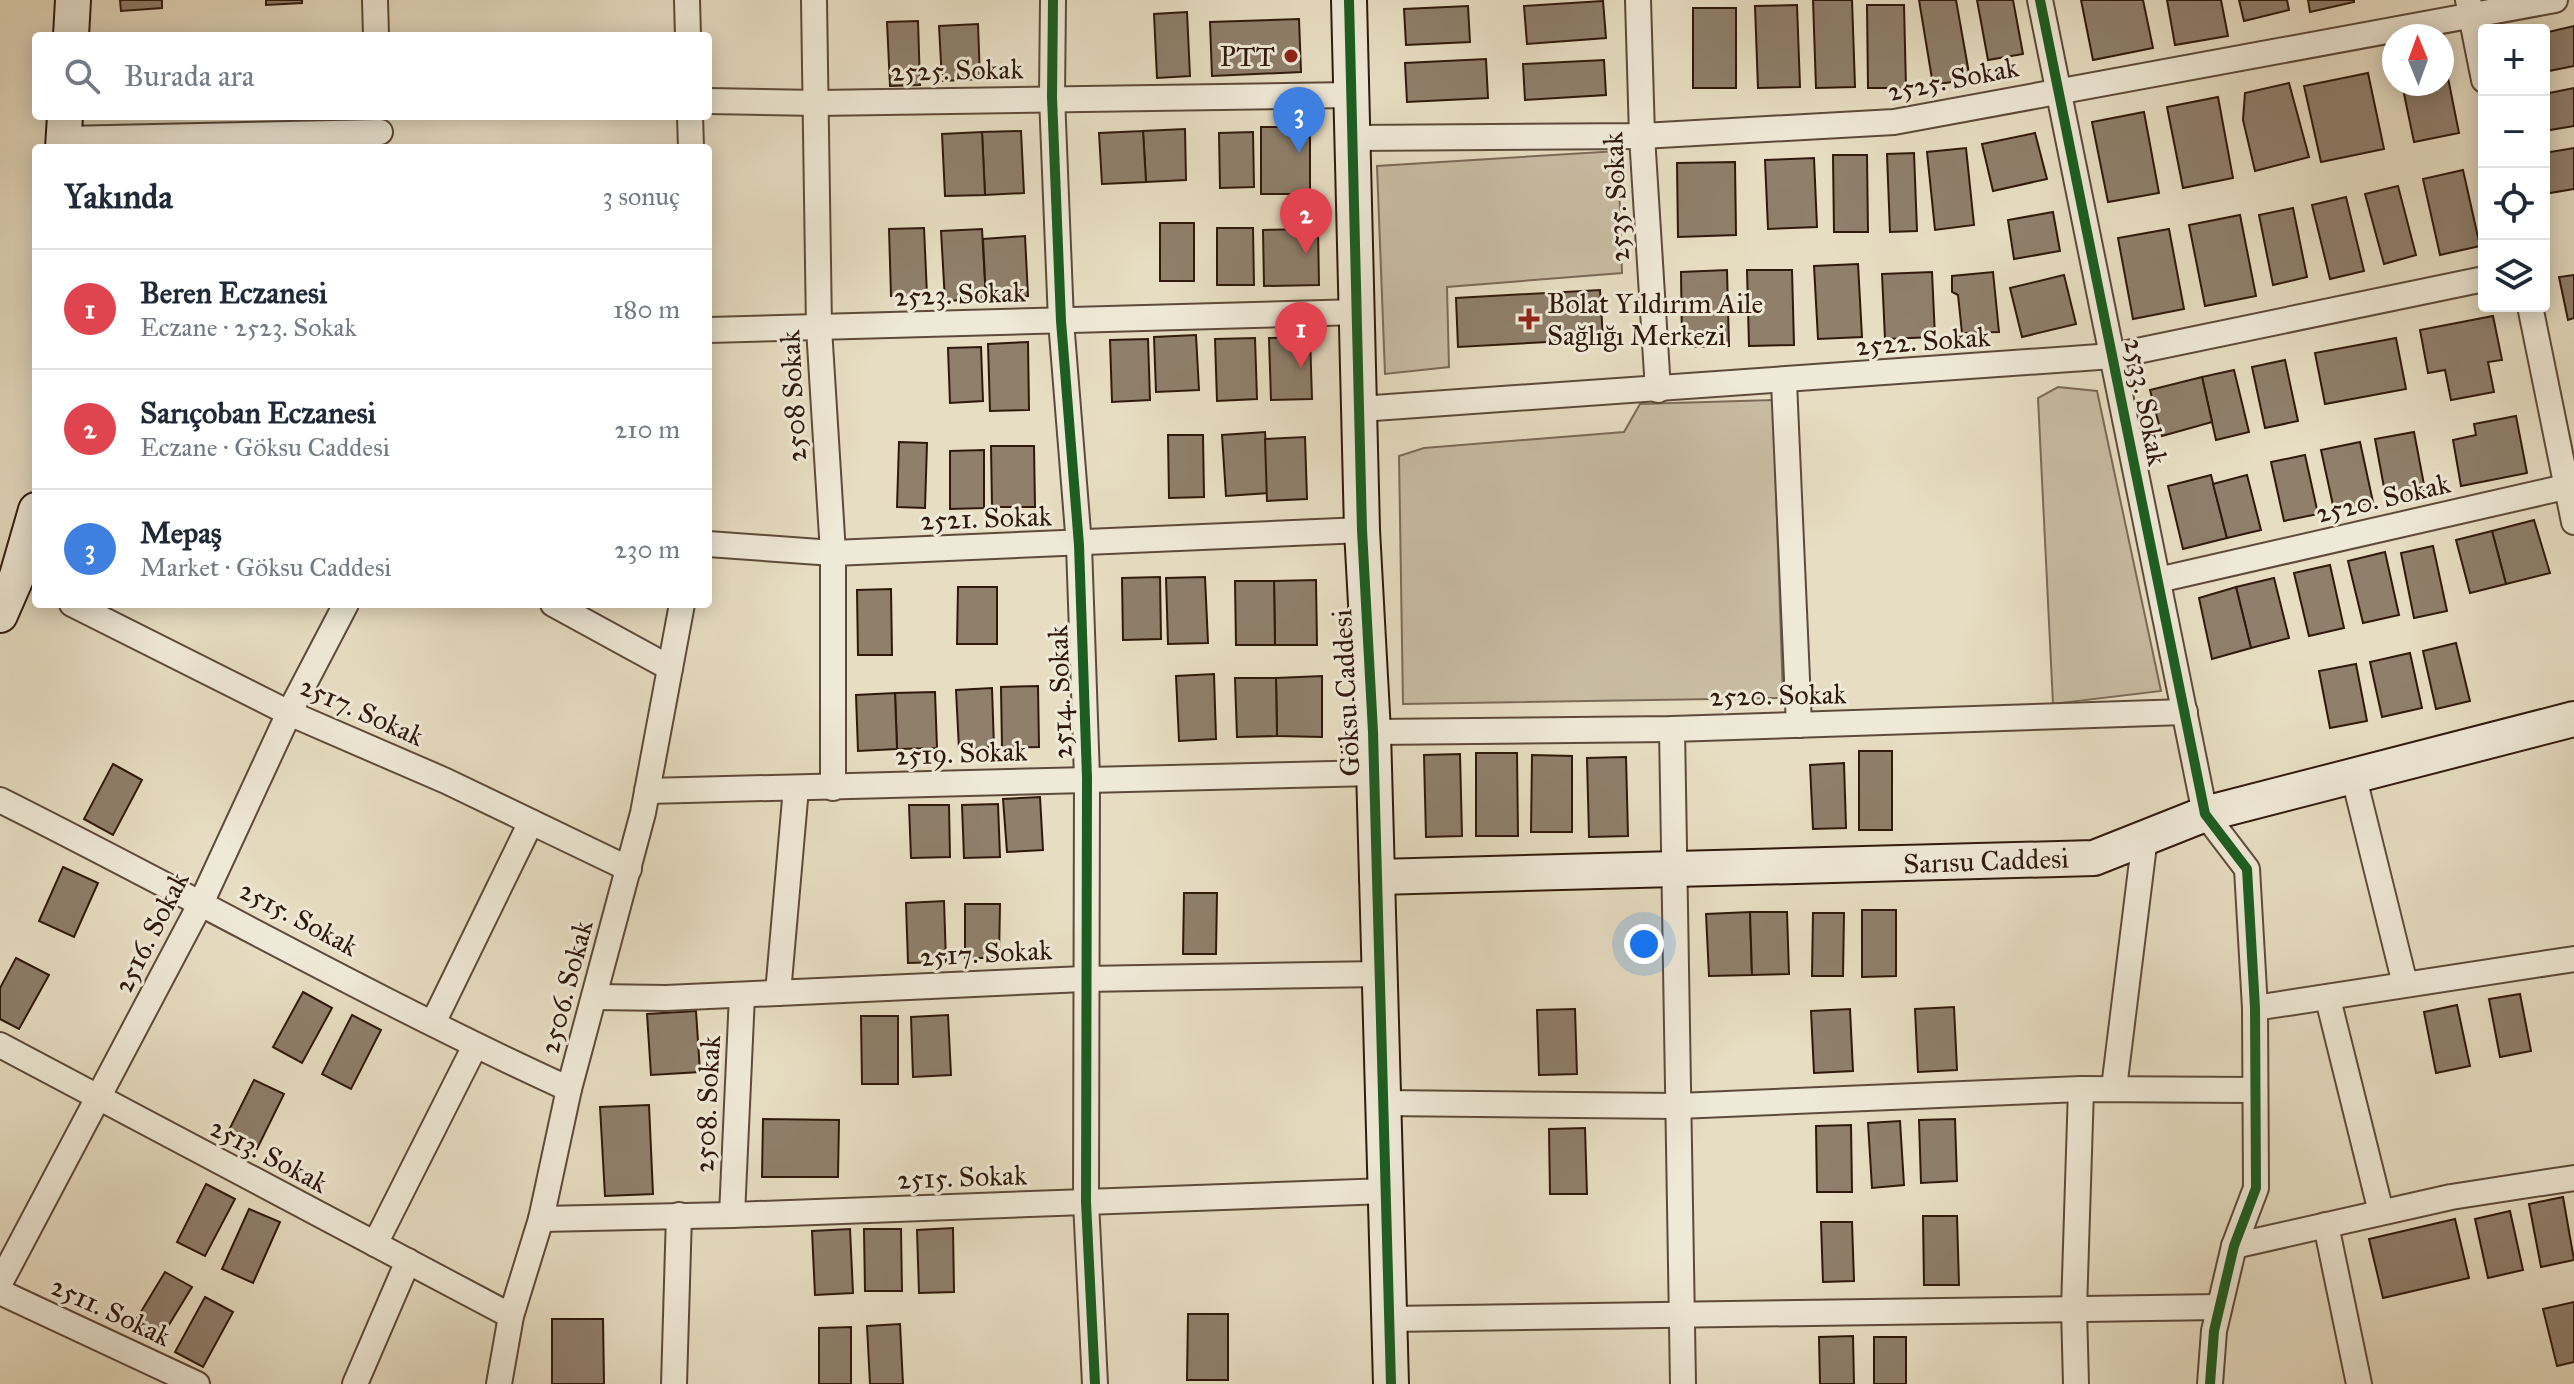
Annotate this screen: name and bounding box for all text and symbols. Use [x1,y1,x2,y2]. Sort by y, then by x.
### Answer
north arrow [2382,24,2454,96]
map controls [2478,24,2550,312]
button: + [2478,24,2550,96]
search box [32,32,712,120]
place label: PTT [1220,39,1275,74]
marker: PTT [1282,47,1300,65]
street label: 2525. Sokak [1885,49,2021,109]
street label: 2525. Sokak [890,51,1024,89]
icon: search [60,54,104,98]
text: Burada ara [124,58,255,94]
pin: 3 [1273,87,1325,153]
button: − [2478,96,2550,168]
street label: 2535. Sokak [1595,131,1637,263]
button: locate [2478,168,2550,240]
text: Yakında [64,176,173,217]
text: 3 sonuç [602,180,680,212]
pin: 2 [1280,188,1332,254]
button: layers [2478,240,2550,312]
street label: 2523. Sokak [894,274,1026,314]
text: Beren Eczanesi [140,275,327,311]
place label: Bolat Yıldırım Aile Sağlığı Merkezi [1547,286,1763,353]
text: 1 [85,293,95,325]
text: 180 m [613,293,680,325]
pin: 1 [1275,302,1327,368]
marker: Bolat Yıldırım Aile Sağlığı Merkezi [1518,308,1540,330]
text: Eczane · 2523. Sokak [140,311,357,343]
street label: 2522. Sokak [1855,319,1991,363]
street label: 2508 Sokak [772,329,814,463]
street label: 2533. Sokak [2117,335,2175,469]
text: Sarıçoban Eczanesi [140,395,376,431]
text: 2 [84,413,96,445]
text: 210 m [614,413,680,445]
text: Eczane · Göksu Caddesi [140,431,390,463]
street label: 2520. Sokak [2312,466,2454,530]
street label: 2521. Sokak [920,498,1052,538]
text: Mepaş [140,515,222,551]
text: 3 [85,533,95,565]
text: 230 m [614,533,680,565]
text: Market · Göksu Caddesi [140,551,392,583]
street label: Göksu Caddesi [1324,608,1368,777]
street label: 2514. Sokak [1040,624,1080,760]
street label: 2517. Sokak [294,668,430,754]
street label: 2520. Sokak [1709,676,1847,714]
street label: 2519. Sokak [894,733,1028,773]
street label: Sarısu Caddesi [1902,841,2070,881]
street label: 2516. Sokak [105,865,197,999]
street label: 2515. Sokak [234,872,364,964]
street label: 2506. Sokak [531,916,601,1058]
your location [1624,924,1664,964]
street label: 2517. Sokak [919,932,1053,974]
street label: 2508. Sokak [686,1034,728,1174]
street label: 2513. Sokak [204,1109,334,1201]
street label: 2515. Sokak [897,1157,1027,1197]
street label: 2511. Sokak [45,1268,177,1354]

